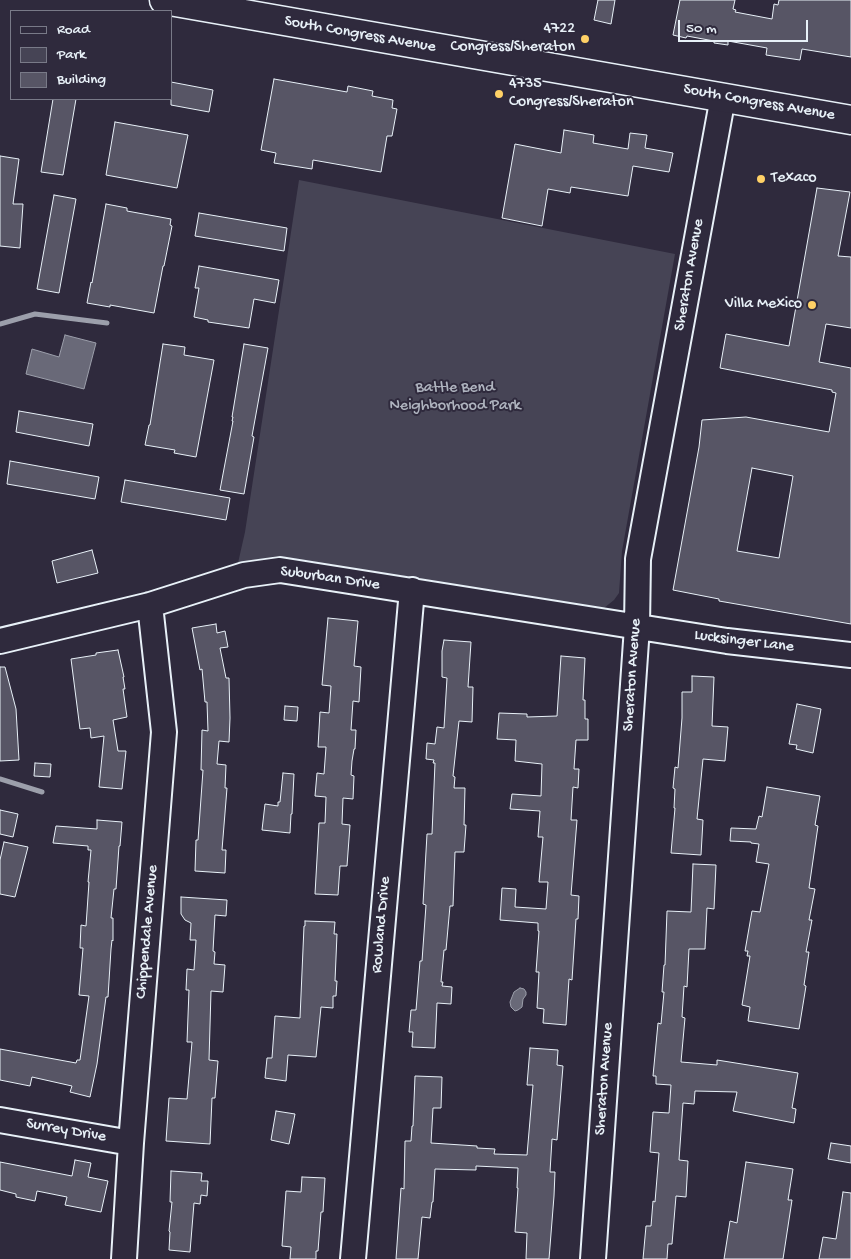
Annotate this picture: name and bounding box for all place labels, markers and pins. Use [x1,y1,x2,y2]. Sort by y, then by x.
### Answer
place label: 4722 Congress/Sheraton [451,20,575,58]
marker: 4722 Congress/Sheraton [579,33,591,45]
place label: 4735 Congress/Sheraton [509,75,633,113]
marker: 4735 Congress/Sheraton [493,88,505,100]
place label: Texaco [771,169,816,189]
marker: Texaco [755,173,767,185]
place label: Villa Mexico [725,295,802,315]
marker: Villa Mexico [806,299,818,311]

